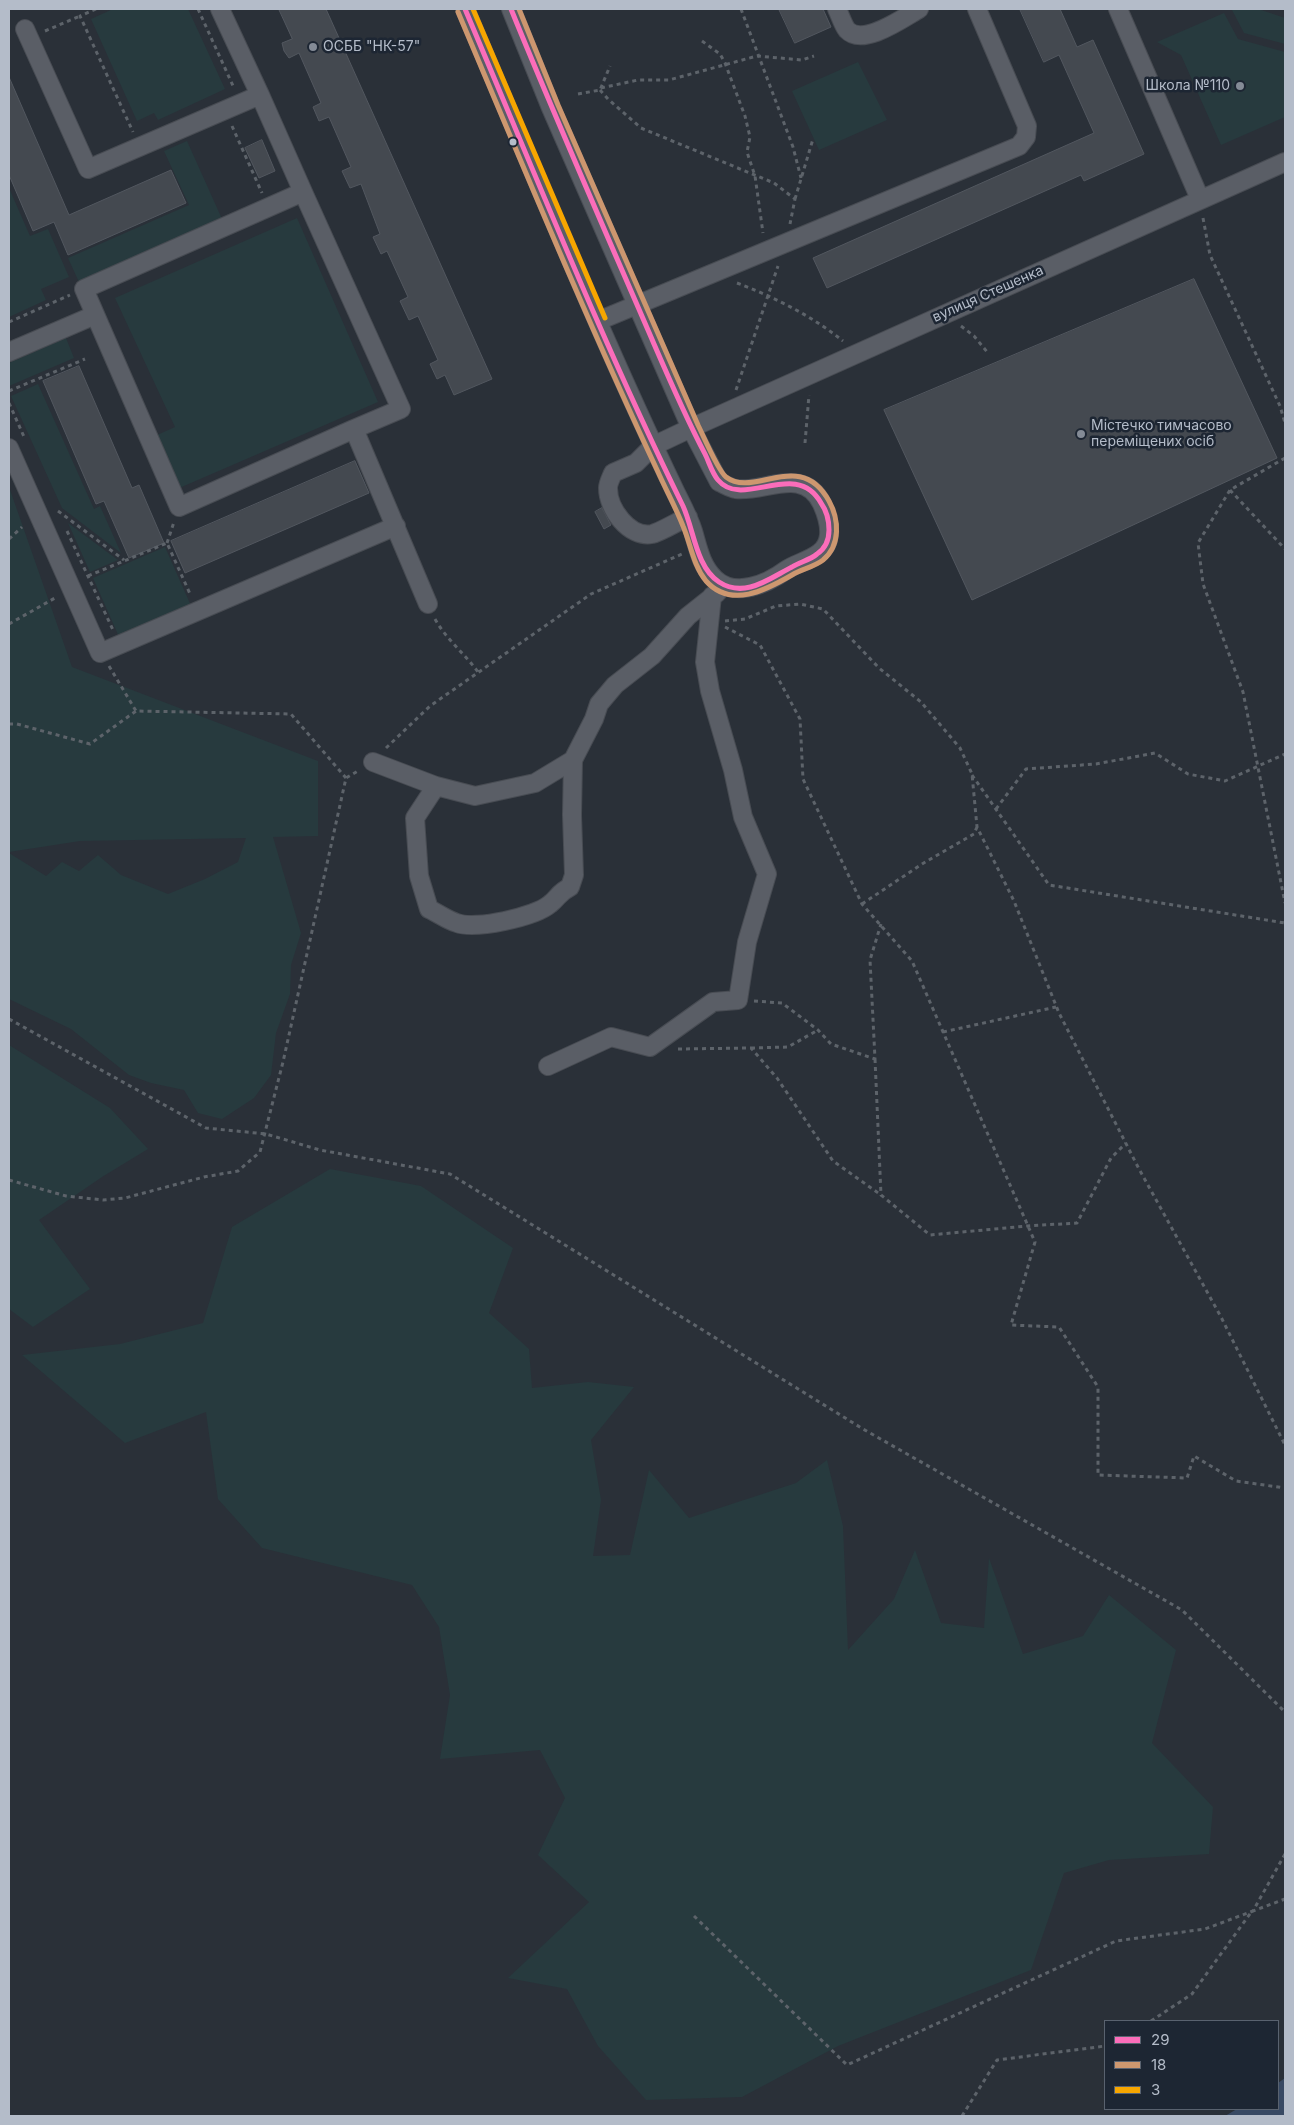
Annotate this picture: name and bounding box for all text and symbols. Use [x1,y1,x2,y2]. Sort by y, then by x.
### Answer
place label: ОСББ "НК-57" [323,39,420,55]
marker: ОСББ "НК-57" [307,41,319,53]
place label: Школа №110 [1146,78,1230,94]
marker: Школа №110 [1234,80,1246,92]
unlabelled marker [508,137,518,147]
street label: вулиця Стешенка [930,262,1046,326]
place label: Містечко тимчасово переміщених осіб [1091,418,1232,451]
marker: Містечко тимчасово переміщених осіб [1075,428,1087,440]
legend [1104,2020,1279,2110]
text: 29 [1151,2030,1169,2049]
text: 18 [1151,2055,1166,2074]
text: 3 [1151,2080,1160,2099]

